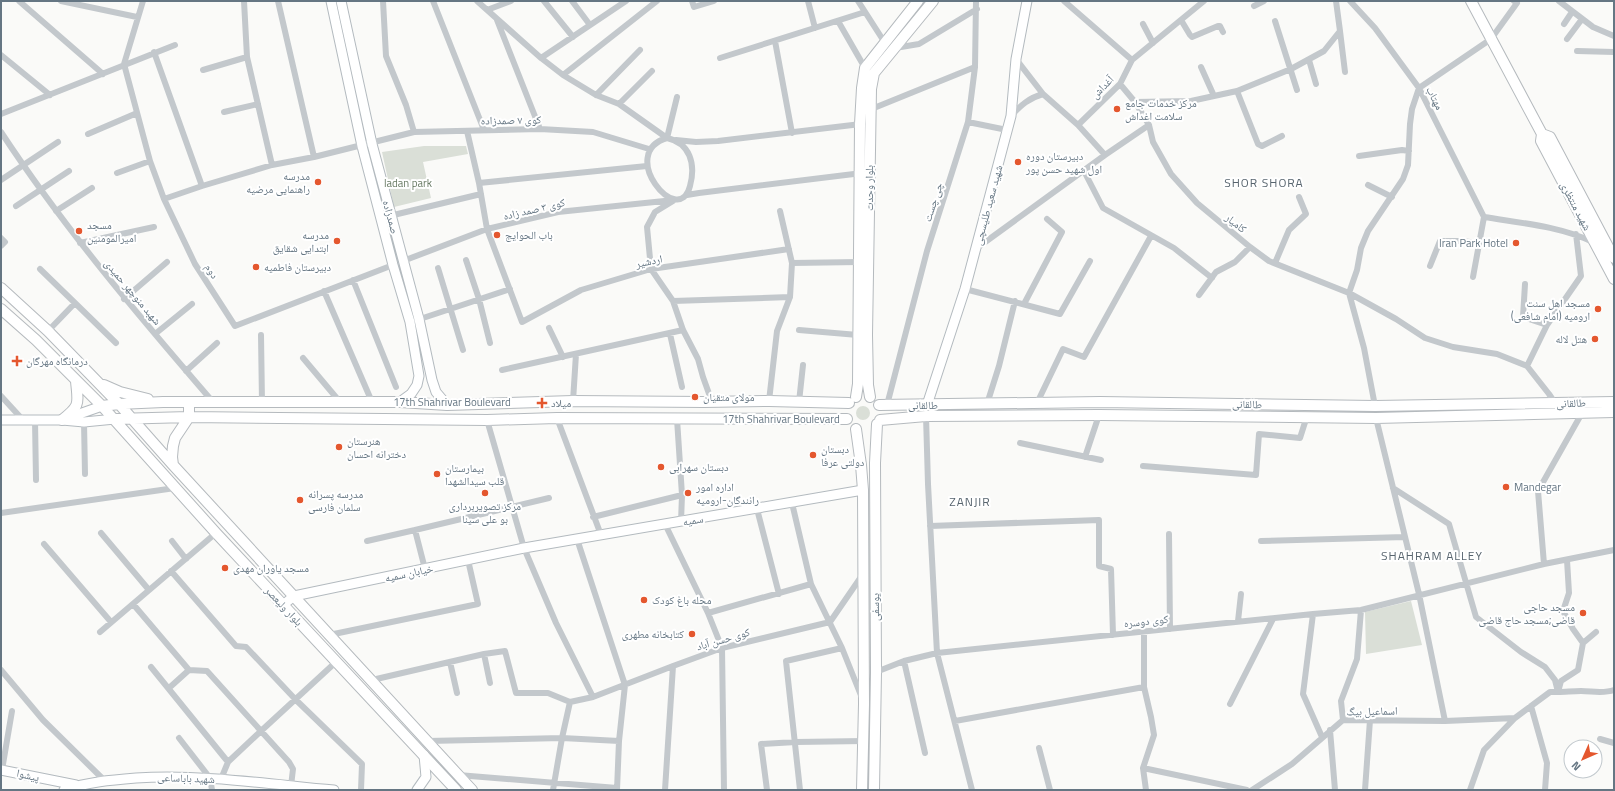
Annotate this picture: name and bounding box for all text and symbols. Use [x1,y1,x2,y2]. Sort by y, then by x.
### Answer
street label: آغداش [1087,72,1117,102]
street label: مهتاب [1422,83,1448,113]
place label: مرکز خدمات جامع سلامت اغداش [1125,95,1197,124]
marker: مرکز خدمات جامع سلامت اغداش [1112,104,1122,114]
street label: کوی ۷ صمدزاده [481,111,542,129]
place label: دبیرستان دوره اول شهید حسن پور [1025,148,1102,177]
marker: دبیرستان دوره اول شهید حسن پور [1013,157,1023,167]
street label: شهید سعید طلیسچی [970,163,1006,247]
street label: بلوار وحدت [861,165,877,211]
place label: مدرسه راهنمایی مرضیه [246,168,310,197]
district label: SHOR SHORA [1224,173,1304,192]
park label: ladan park [384,175,433,191]
marker: مدرسه راهنمایی مرضیه [313,177,323,187]
street label: شهید منتظری [1556,179,1596,233]
street label: چی چست [919,180,947,224]
street label: کوی ۳ صمد زاده [501,194,567,224]
street label: صمدزاده [379,198,403,236]
street label: کامیار [1221,209,1250,237]
place label: مسجد امیرالمومنین [87,217,136,246]
marker: مسجد امیرالمومنین [74,226,84,236]
place label: مدرسه ابتدایی شقایق [273,227,329,256]
place label: باب الحوایج [505,227,553,243]
marker: باب الحوایج [492,230,502,240]
place label: Iran Park Hotel [1439,235,1508,251]
marker: مدرسه ابتدایی شقایق [332,236,342,246]
marker: Iran Park Hotel [1511,238,1521,248]
street label: اردشیر [633,250,664,272]
street label: شهبد منوچهر حمیدی [101,256,165,328]
place label: دبیرستان فاطمیه [264,259,331,275]
street label: دوم [201,260,223,282]
marker: دبیرستان فاطمیه [251,262,261,272]
place label: مسجد اهل سنت ارومیه (امام شافعی) [1511,295,1590,324]
marker: مسجد اهل سنت ارومیه (امام شافعی) [1593,304,1603,314]
place label: هتل لاله [1556,331,1587,347]
marker: هتل لاله [1590,334,1600,344]
place label: درمانگاه مهرگان [26,353,88,369]
marker: درمانگاه مهرگان [11,355,23,367]
place label: مولای متقیان [703,389,755,405]
marker: مولای متقیان [690,392,700,402]
street label: 17th Shahrivar Boulevard [393,394,511,410]
street label: طالقانی [1556,394,1586,412]
place label: میلاد [551,395,571,411]
street label: طالقانی [1232,396,1262,412]
marker: میلاد [536,397,548,409]
street label: طالقانی [908,397,938,413]
street label: 17th Shahrivar Boulevard [722,411,840,427]
place label: هنرستان دخترانه احسان [347,433,407,462]
place label: دبستان دولتی عرفا [821,441,865,470]
marker: هنرستان دخترانه احسان [334,442,344,452]
marker: دبستان دولتی عرفا [808,450,818,460]
place label: دبستان سهرابی [669,459,729,475]
place label: بیمارستان قلب سیدالشهدا [445,460,505,489]
marker: دبستان سهرابی [656,462,666,472]
marker: بیمارستان قلب سیدالشهدا [432,469,442,479]
place label: اداره امور رانندگان-ارومیه [695,479,759,508]
place label: Mandegar [1514,479,1561,495]
marker: Mandegar [1501,482,1511,492]
place label: مدرسه پسرانه سلمان فارسی [308,486,363,515]
marker: مرکز تصویربرداری بو علی سینا [480,488,490,498]
marker: اداره امور رانندگان-ارومیه [683,488,693,498]
district label: ZANJIR [949,492,991,511]
marker: مدرسه پسرانه سلمان فارسی [295,495,305,505]
place label: مرکز تصویربرداری بو علی سینا [449,498,521,527]
street label: سمیه [681,510,705,530]
district label: SHAHRAM ALLEY [1381,546,1483,565]
place label: مسجد یاوران مهدی [233,560,309,576]
street label: خیابان سمیه [383,560,435,586]
marker: مسجد یاوران مهدی [220,563,230,573]
street label: بلوار ولیعصر [261,582,307,629]
place label: محله باغ کودک [652,592,712,608]
street label: یوسفی [867,592,883,621]
marker: محله باغ کودک [639,595,649,605]
place label: مسجد حاجی قاضی;مسجد حاج قاضی [1479,599,1575,628]
marker: مسجد حاجی قاضی;مسجد حاج قاضی [1578,608,1588,618]
street label: کوی دوسره [1123,611,1170,631]
street label: کوی حسن آباد [694,624,752,654]
place label: کتابخانه مطهری [622,626,684,642]
marker: کتابخانه مطهری [687,629,697,639]
street label: اسماعیل بیگ [1346,703,1398,719]
north arrow [1563,739,1603,779]
text: N [1568,758,1584,774]
street label: پیشوا [15,765,41,785]
street label: شهید باباساعی [157,769,215,787]

